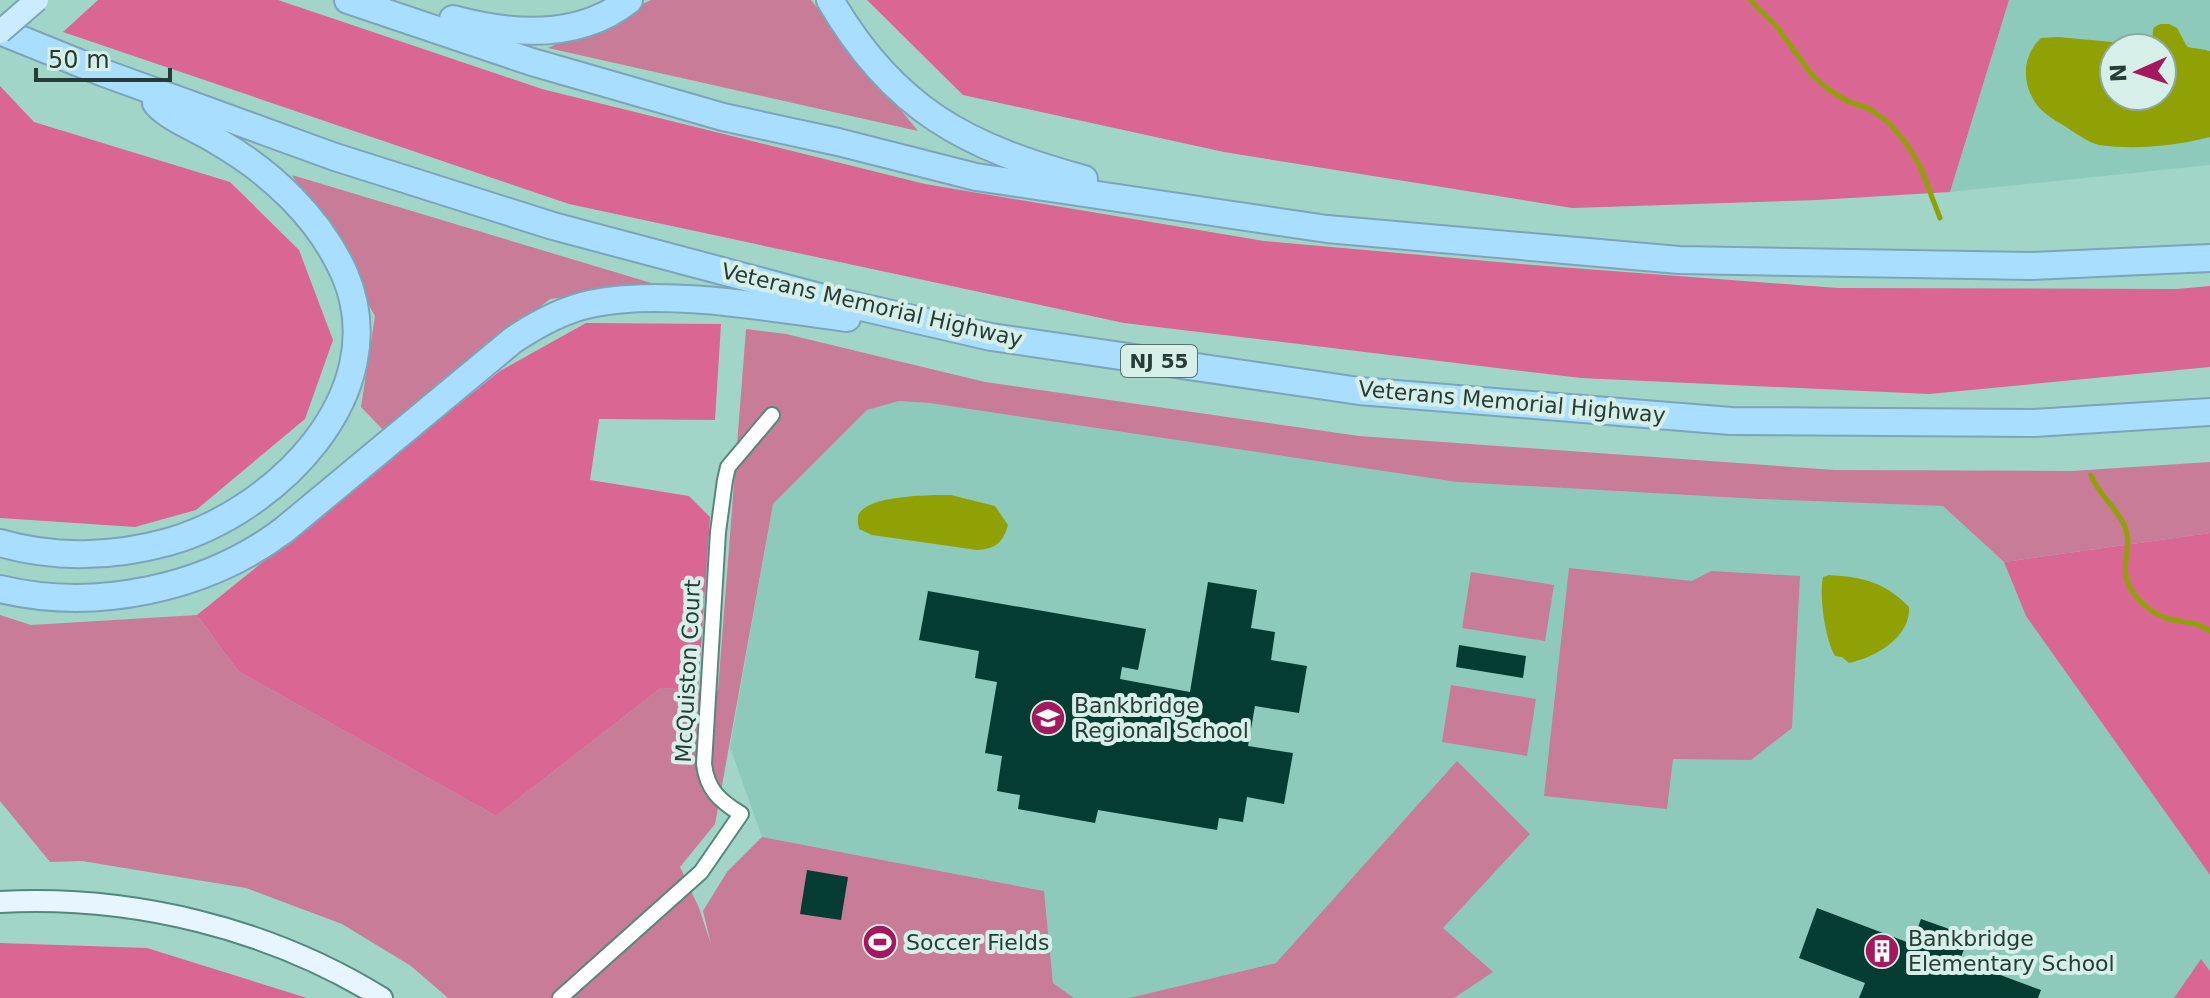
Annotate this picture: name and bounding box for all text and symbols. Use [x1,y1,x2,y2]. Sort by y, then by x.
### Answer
scale bar [36,32,170,82]
north arrow [2098,32,2178,112]
text: 50 m [48,46,110,74]
text: N [2106,63,2131,83]
street label: Veterans Memorial Highway [719,258,1025,352]
road number: NJ 55 [1121,345,1197,377]
street label: Veterans Memorial Highway [1357,376,1667,428]
street label: McQuiston Court [671,578,705,763]
place label: Bankbridge Regional School [1074,693,1249,743]
school or university icon: Bankbridge Regional School [1029,699,1067,737]
sports icon: Soccer Fields [861,923,899,961]
place label: Bankbridge Elementary School [1908,926,2115,976]
place label: Soccer Fields [906,930,1049,955]
building icon: Bankbridge Elementary School [1863,932,1901,970]

